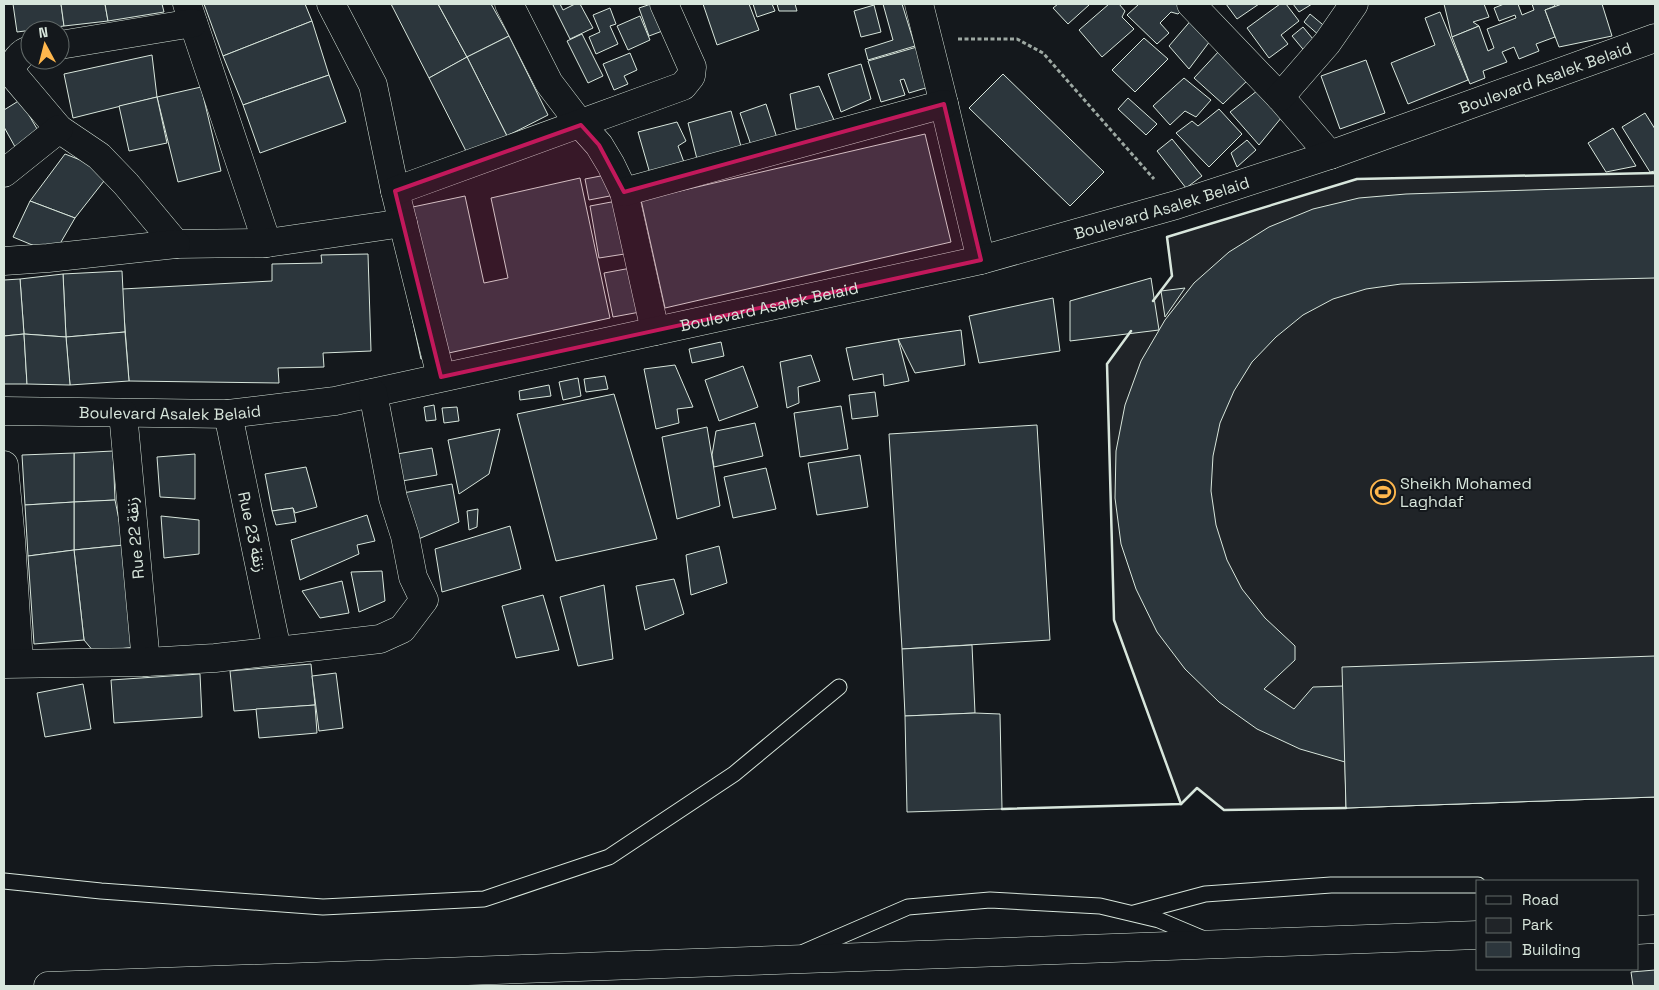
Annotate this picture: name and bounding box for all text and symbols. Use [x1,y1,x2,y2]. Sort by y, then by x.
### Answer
north arrow [20,20,70,70]
text: N [38,23,49,42]
street label: Boulevard Asalek Belaid [1456,37,1634,118]
street label: Boulevard Asalek Belaid [1071,171,1252,244]
street label: Boulevard Asalek Belaid [678,277,860,336]
street label: Boulevard Asalek Belaid [79,400,262,425]
place label: Sheikh Mohamed Laghdaf [1400,473,1532,512]
sports icon: Sheikh Mohamed Laghdaf [1370,479,1396,505]
street label: Rue 23 زنقة [233,490,271,574]
street label: Rue 22 زنقة [121,496,149,580]
legend [1476,880,1639,970]
text: Road [1522,890,1559,909]
text: Park [1522,915,1553,934]
text: Building [1522,940,1581,959]

